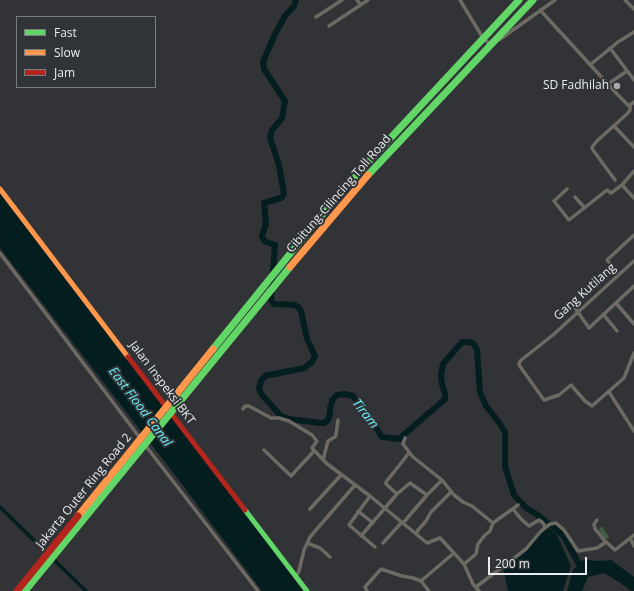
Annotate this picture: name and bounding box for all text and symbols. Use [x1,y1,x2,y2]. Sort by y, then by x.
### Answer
legend [16,16,156,88]
text: Fast [54,24,77,41]
text: Slow [54,44,80,61]
text: Jam [54,64,75,81]
place label: SD Fadhilah [543,79,609,93]
marker: SD Fadhilah [612,81,622,91]
street label: Cibitung-Cilincing Toll Road [284,132,394,256]
street label: Gang Kutilang [551,261,619,323]
street label: Jalan Inspeksi BKT [126,339,198,427]
water label: East Flood Canal [105,364,175,450]
water label: Tiram [349,396,381,432]
street label: Jakarta Outer Ring Road 2 [33,431,135,551]
scale bar [490,549,589,575]
text: 200 m [495,555,530,572]

